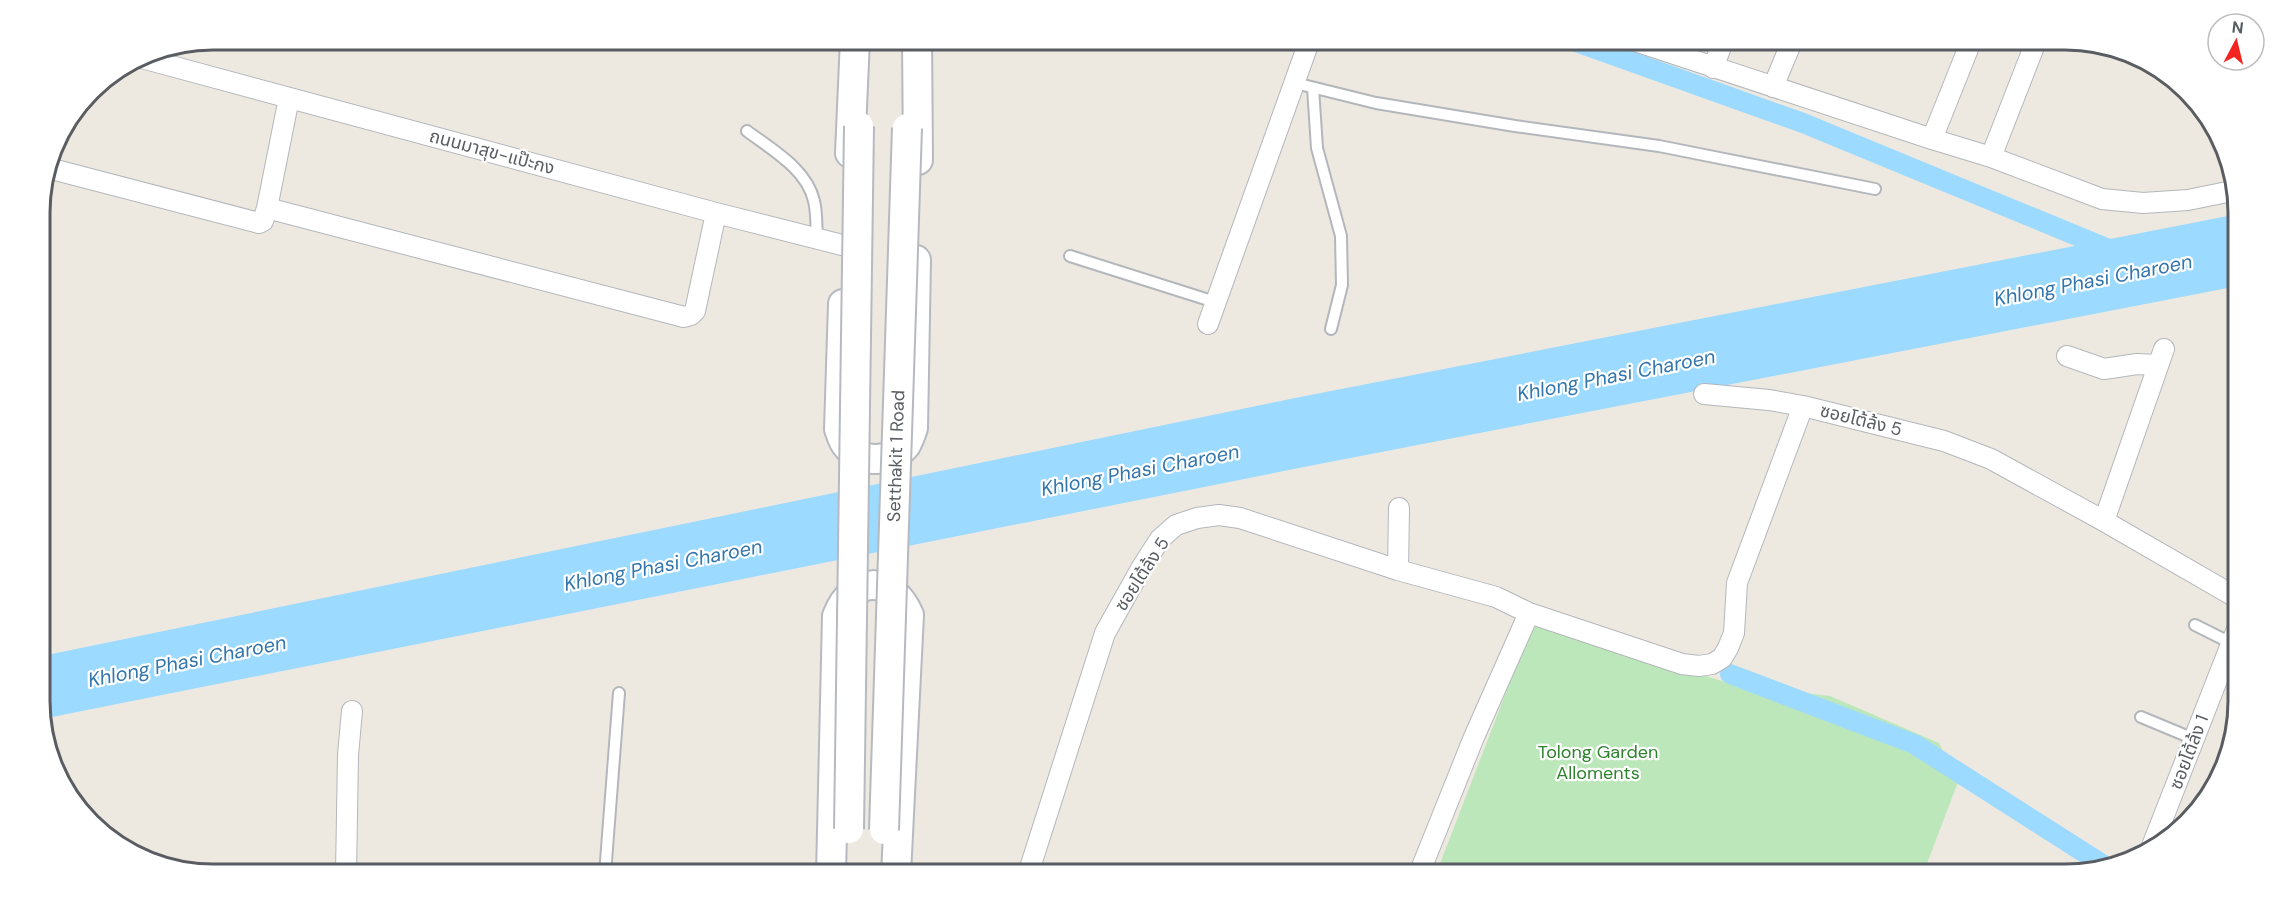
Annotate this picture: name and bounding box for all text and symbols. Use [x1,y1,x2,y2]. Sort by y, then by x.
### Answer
north arrow [2206,12,2266,72]
text: N [2231,16,2245,39]
street label: ถนนมาสุข-แป๊ะกง [427,124,557,180]
water label: Khlong Phasi Charoen [1992,248,2194,312]
water label: Khlong Phasi Charoen [1515,343,1717,407]
street label: Setthakit 1 Road [882,390,910,522]
street label: ซอยโต้ล้ง 5 [1818,398,1904,442]
water label: Khlong Phasi Charoen [1039,438,1241,502]
street label: ซอยโต้ล้ง 5 [1109,532,1175,616]
water label: Khlong Phasi Charoen [562,533,764,597]
water label: Khlong Phasi Charoen [86,629,288,693]
street label: ซอยโต้ล้ง 1 [2164,711,2214,793]
park label: Tolong Garden Alloments [1538,740,1658,785]

